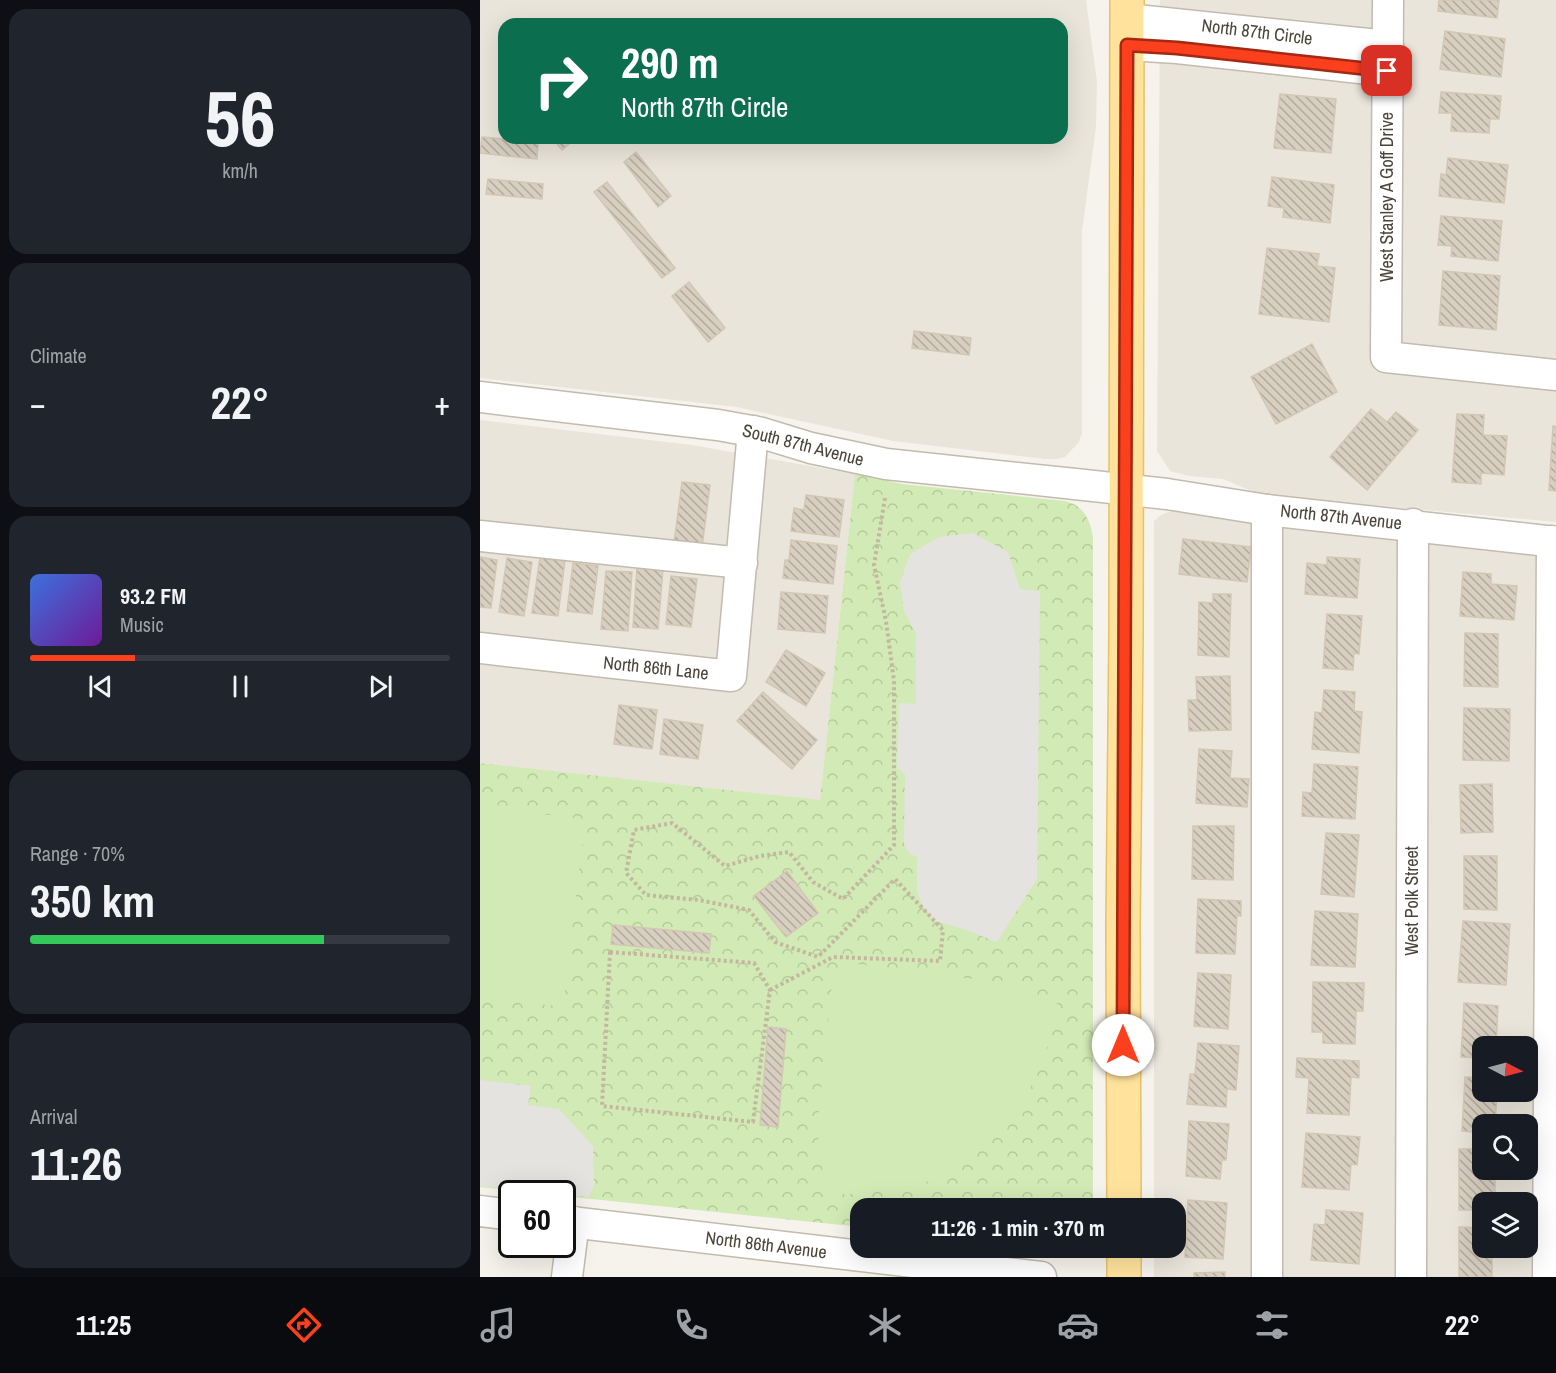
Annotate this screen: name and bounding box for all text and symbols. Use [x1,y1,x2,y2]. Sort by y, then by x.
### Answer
street label: North 87th Circle [1200,12,1314,51]
text: 290 m [621,35,719,91]
icon: right [522,42,600,120]
pin [1361,45,1412,96]
icon: arrive [1370,54,1403,87]
text: 56 [204,65,276,170]
text: North 87th Circle [621,89,788,125]
street label: West Stanley A Goff Drive [1374,112,1399,282]
text: km/h [222,157,258,184]
text: Climate [30,342,87,369]
text: 22° [210,372,270,433]
text: − [30,381,46,425]
text: + [434,381,450,425]
street label: South 87th Avenue [740,417,867,472]
street label: North 87th Avenue [1279,498,1403,535]
text: 93.2 FM [120,581,186,611]
text: Music [120,611,164,638]
street label: North 86th Lane [602,650,710,685]
icon: previous [84,670,117,703]
icon: pause [224,670,257,703]
icon: next [364,670,397,703]
text: Range · 70% [30,840,125,867]
street label: West Polk Street [1399,846,1424,956]
text: 350 km [30,870,155,931]
position arrow [1091,1013,1155,1077]
north arrow [1472,1036,1538,1102]
map controls [1472,1036,1538,1258]
text: Arrival [30,1103,77,1130]
button: search [1472,1114,1538,1180]
text: 11:26 [30,1133,122,1194]
speed limit sign: 60 [498,1180,576,1258]
button: layers [1472,1192,1538,1258]
text: 11:26 · 1 min · 370 m [931,1213,1105,1243]
street label: North 86th Avenue [704,1225,828,1264]
icon: directions [283,1304,325,1346]
icon: music [477,1304,519,1346]
icon: phone [670,1304,712,1346]
icon: climate [864,1304,906,1346]
icon: car [1057,1304,1099,1346]
icon: filters [1251,1304,1293,1346]
text: 11:25 [76,1307,131,1343]
text: 22° [1445,1307,1480,1343]

